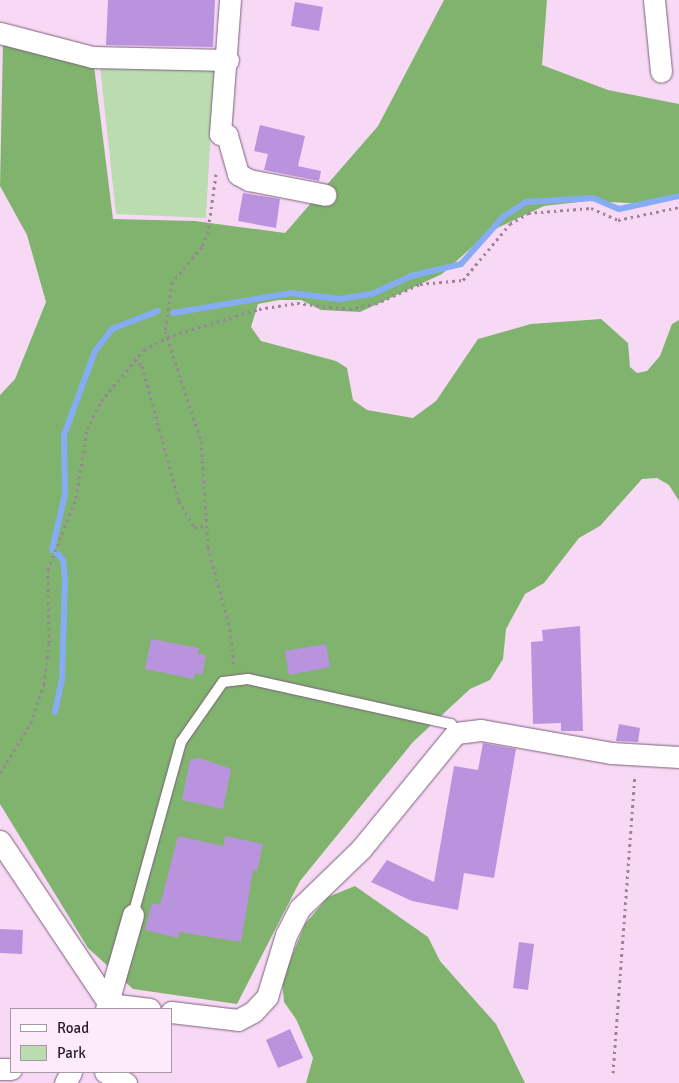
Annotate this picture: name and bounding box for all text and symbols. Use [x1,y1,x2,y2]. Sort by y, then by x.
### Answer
legend [10,1008,172,1073]
text: Road [57,1019,89,1037]
text: Park [57,1044,86,1062]

